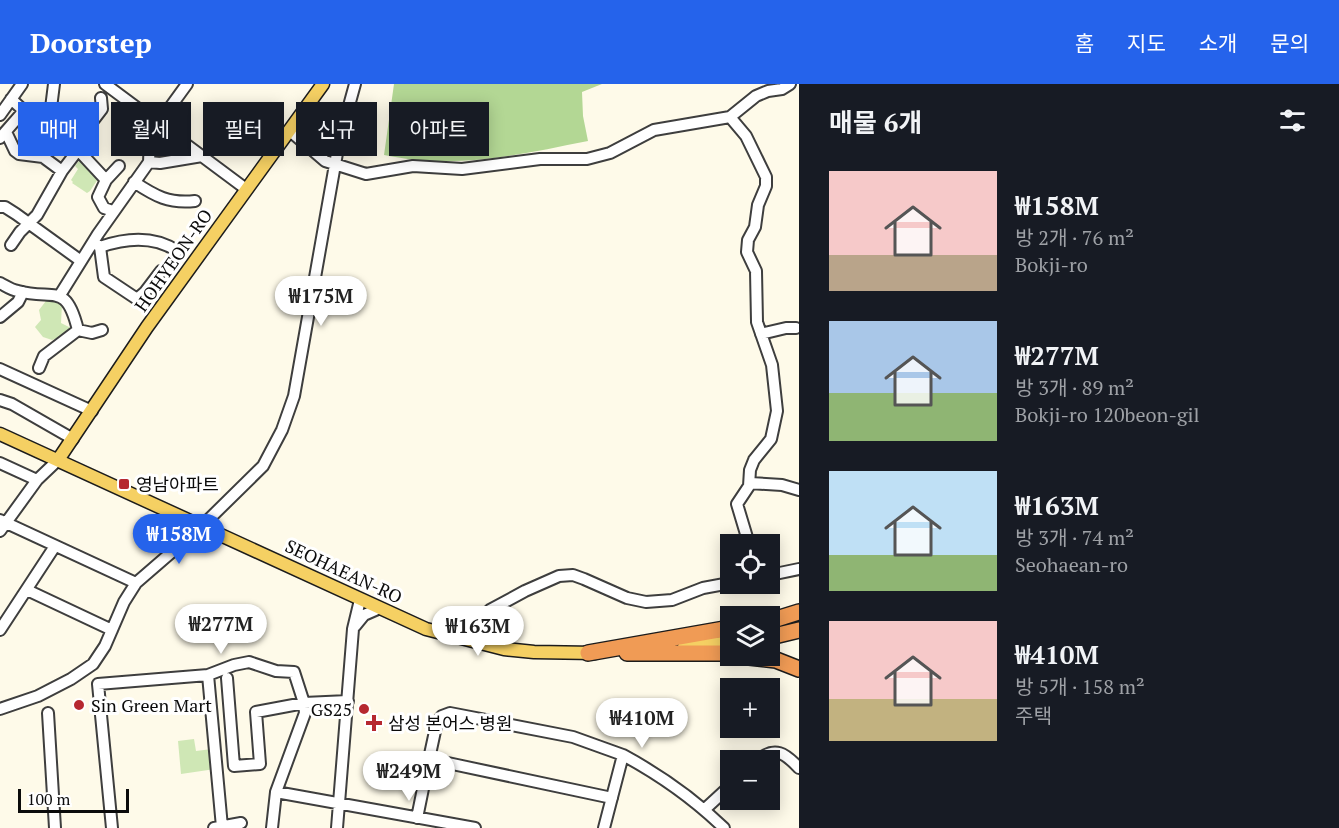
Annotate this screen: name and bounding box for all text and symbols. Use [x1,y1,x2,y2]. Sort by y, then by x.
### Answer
text: Doorstep [30,24,152,61]
text: 홈 [1075,29,1094,57]
text: 지도 [1127,29,1166,57]
text: 소개 [1199,29,1237,57]
text: 문의 [1270,29,1309,57]
chip: 매매 [18,102,99,156]
chip: 월세 [111,102,191,156]
chip: 필터 [203,102,284,156]
chip: 신규 [296,102,377,156]
chip: 아파트 [389,102,489,156]
icon: filters [1276,104,1309,137]
text: 매물 6개 [829,105,922,139]
text: ₩158M [1015,188,1099,222]
icon: home [877,195,949,267]
street label: HOHYEON-RO [129,204,217,316]
text: 방 2개 · 76 m² [1015,224,1134,251]
text: Bokji-ro [1015,251,1088,278]
pin: ₩175M [279,276,363,327]
text: ₩175M [289,282,353,309]
text: ₩277M [1015,338,1099,372]
icon: home [877,345,949,417]
text: 방 3개 · 89 m² [1015,374,1134,401]
text: Bokji-ro 120beon-gil [1015,401,1200,428]
place label: 영남아파트 [136,472,219,496]
marker: 영남아파트 [117,477,131,491]
text: ₩163M [1015,488,1099,522]
icon: home [877,495,949,567]
pin: ₩158M [137,514,221,565]
text: ₩158M [147,520,211,547]
text: 방 3개 · 74 m² [1015,524,1134,551]
street label: SEOHAEAN-RO [282,533,406,609]
map controls [720,534,780,810]
button: locate [720,534,780,594]
text: Seohaean-ro [1015,551,1128,578]
pin: ₩277M [179,604,263,655]
pin: ₩163M [436,606,520,657]
button: layers [720,606,780,666]
text: ₩277M [189,610,253,637]
text: ₩163M [446,612,510,639]
text: ₩410M [1015,637,1099,671]
icon: home [877,645,949,717]
text: 방 5개 · 158 m² [1015,673,1145,700]
button: + [720,678,780,738]
place label: Sin Green Mart [91,693,212,717]
place label: GS25 [311,697,352,721]
marker: Sin Green Mart [72,698,86,712]
pin: ₩410M [600,698,684,749]
marker: GS25 [357,702,371,716]
text: 주택 [1015,702,1052,729]
text: ₩410M [610,704,674,731]
place label: 삼성 본어스 병원 [388,711,513,735]
marker: 삼성 본어스 병원 [365,714,383,732]
button: − [720,750,780,810]
pin: ₩249M [367,751,451,802]
text: ₩249M [377,757,441,784]
scale bar [18,786,129,814]
text: 100 m [27,788,70,810]

